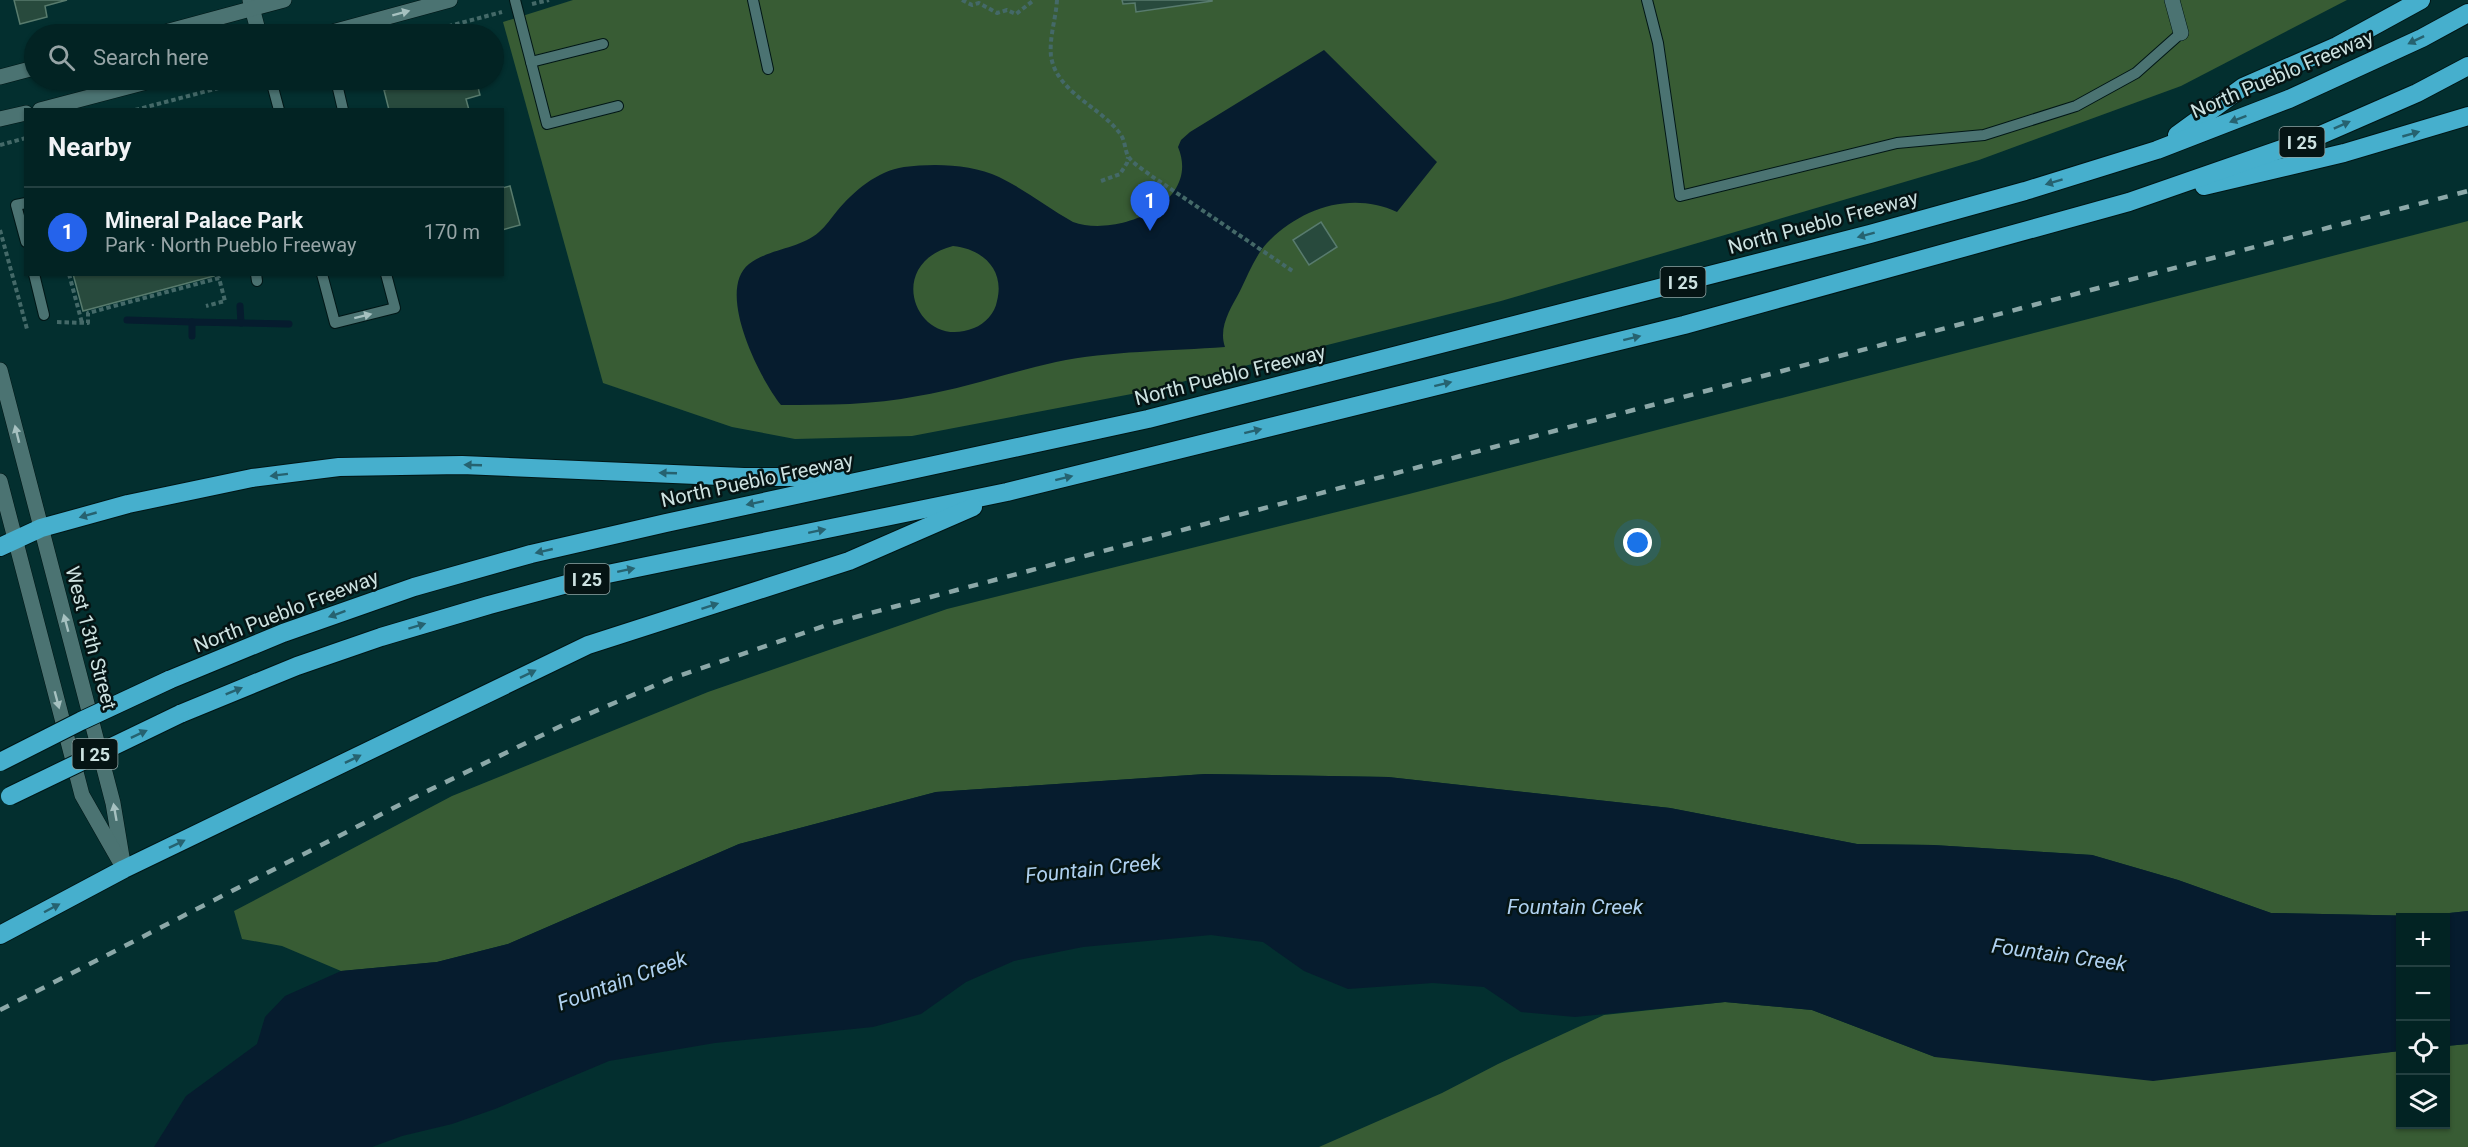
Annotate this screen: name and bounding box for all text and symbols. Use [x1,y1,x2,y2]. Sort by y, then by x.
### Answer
one-way arrow [392,8,410,18]
search box [24,24,504,90]
street label: North Pueblo Freeway [2187,24,2377,123]
one-way arrow [2408,36,2425,45]
icon: search [45,41,78,74]
text: Search here [93,45,209,70]
one-way arrow [2229,115,2247,124]
one-way arrow [2334,121,2351,130]
road number: I 25 [2280,127,2324,157]
one-way arrow [2402,129,2420,138]
text: Nearby [48,132,131,162]
one-way arrow [2045,178,2063,187]
pin: 1 [1130,182,1170,231]
street label: North Pueblo Freeway [1725,185,1921,259]
text: Mineral Palace Park [105,208,303,233]
text: 1 [62,220,73,244]
text: 170 m [424,220,480,244]
one-way arrow [1857,230,1875,240]
text: Park · North Pueblo Freeway [105,233,356,257]
road number: I 25 [1660,267,1706,297]
one-way arrow [354,311,372,320]
one-way arrow [1623,332,1641,342]
street label: North Pueblo Freeway [1132,340,1329,410]
one-way arrow [1434,379,1452,389]
one-way arrow [11,425,21,443]
one-way arrow [1244,426,1263,436]
street label: North Pueblo Freeway [659,448,856,512]
one-way arrow [464,461,483,470]
one-way arrow [658,469,677,478]
one-way arrow [269,470,288,479]
one-way arrow [1055,472,1073,482]
one-way arrow [745,499,764,509]
one-way arrow [79,511,97,520]
one-way arrow [808,526,827,535]
your location [1623,528,1652,557]
one-way arrow [534,547,553,556]
street label: West 13th Street [60,564,122,712]
street label: North Pueblo Freeway [190,564,382,657]
road number: I 25 [564,564,610,594]
one-way arrow [617,565,636,574]
one-way arrow [701,601,719,610]
one-way arrow [328,609,346,619]
one-way arrow [60,614,70,632]
one-way arrow [408,621,426,630]
one-way arrow [520,670,537,679]
one-way arrow [225,686,243,696]
one-way arrow [53,692,62,710]
one-way arrow [130,729,147,738]
road number: I 25 [72,739,118,769]
one-way arrow [344,755,361,764]
one-way arrow [110,802,119,821]
one-way arrow [168,839,185,849]
water label: Fountain Creek [1024,850,1163,888]
water label: Fountain Creek [1507,895,1644,919]
one-way arrow [43,903,60,913]
map controls [2396,913,2450,1129]
button: + [2396,913,2450,967]
water label: Fountain Creek [1990,934,2129,976]
water label: Fountain Creek [554,946,691,1016]
button: − [2396,967,2450,1021]
button: locate [2396,1021,2450,1075]
button: layers [2396,1075,2450,1129]

